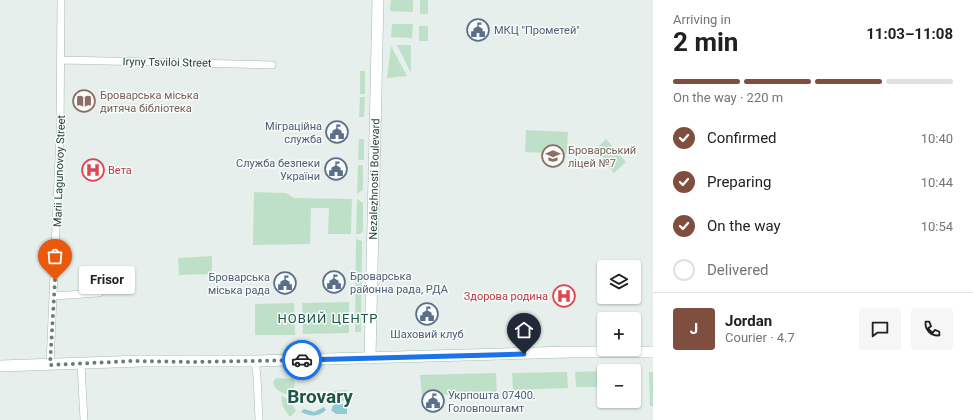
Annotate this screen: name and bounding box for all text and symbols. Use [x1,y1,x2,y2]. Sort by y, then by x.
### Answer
text: Arriving in [673,12,731,27]
public building icon: МКЦ "Прометей" [465,17,491,43]
place label: МКЦ "Прометей" [494,24,580,37]
text: 11:03–11:08 [866,25,953,43]
text: 2 min [673,27,738,57]
street label: Iryny Tsviloi Street [122,55,212,70]
library icon: Броварська міська дитяча бібліотека [71,88,97,114]
place label: Броварська міська дитяча бібліотека [100,89,199,115]
text: On the way · 220 m [673,90,783,105]
street label: Marii Lagunovoy Street [51,114,68,227]
street label: Nezalezhnosti Boulevard [367,118,382,240]
public building icon: Міграційна служба [324,119,350,145]
place label: Міграційна служба [265,120,322,146]
icon: check [673,127,695,149]
text: Confirmed [707,129,777,147]
text: 10:40 [921,131,953,146]
school or university icon: Броварський ліцей №7 [540,143,566,169]
place label: Броварський ліцей №7 [568,144,636,170]
public building icon: Служба безпеки України [323,156,349,182]
hospital icon: Вета [80,157,106,183]
place label: Служба безпеки України [236,157,320,183]
place label: Вета [108,164,132,177]
icon: check [673,171,695,193]
text: Preparing [707,173,771,191]
text: 10:44 [921,175,953,190]
icon: check [673,215,695,237]
text: On the way [707,217,781,235]
text: 10:54 [921,219,953,234]
pin [38,239,72,280]
icon: bag [44,245,66,267]
map controls [597,260,641,408]
button: layers [597,260,641,304]
text: Delivered [707,261,769,279]
callout: Frisor [79,266,135,294]
public building icon: Броварська районна рада, РДА [321,269,347,295]
public building icon: Броварська міська рада [272,270,298,296]
place label: Броварська районна рада, РДА [350,270,449,296]
place label: Броварська міська рада [208,271,270,297]
text: Frisor [90,272,124,287]
hospital icon: Здорова родина [551,283,577,309]
place label: Здорова родина [464,290,548,303]
public building icon: Шаховий клуб [414,301,440,327]
button: chat [859,308,901,350]
button: phone [911,308,953,350]
district label: НОВИЙ ЦЕНТР [277,311,379,326]
button: + [597,312,641,356]
text: Jordan [725,312,772,330]
pin [507,313,541,354]
icon: home [513,319,535,341]
text: J [690,320,698,338]
place label: Шаховий клуб [390,328,464,341]
text: Courier · 4.7 [725,330,795,345]
courier [282,340,322,380]
icon: car [291,349,313,371]
button: − [597,364,641,408]
district label: Brovary [287,385,353,408]
public building icon: Укрпошта 07400. Головпоштамт [420,388,446,414]
place label: Укрпошта 07400. Головпоштамт [448,389,536,415]

